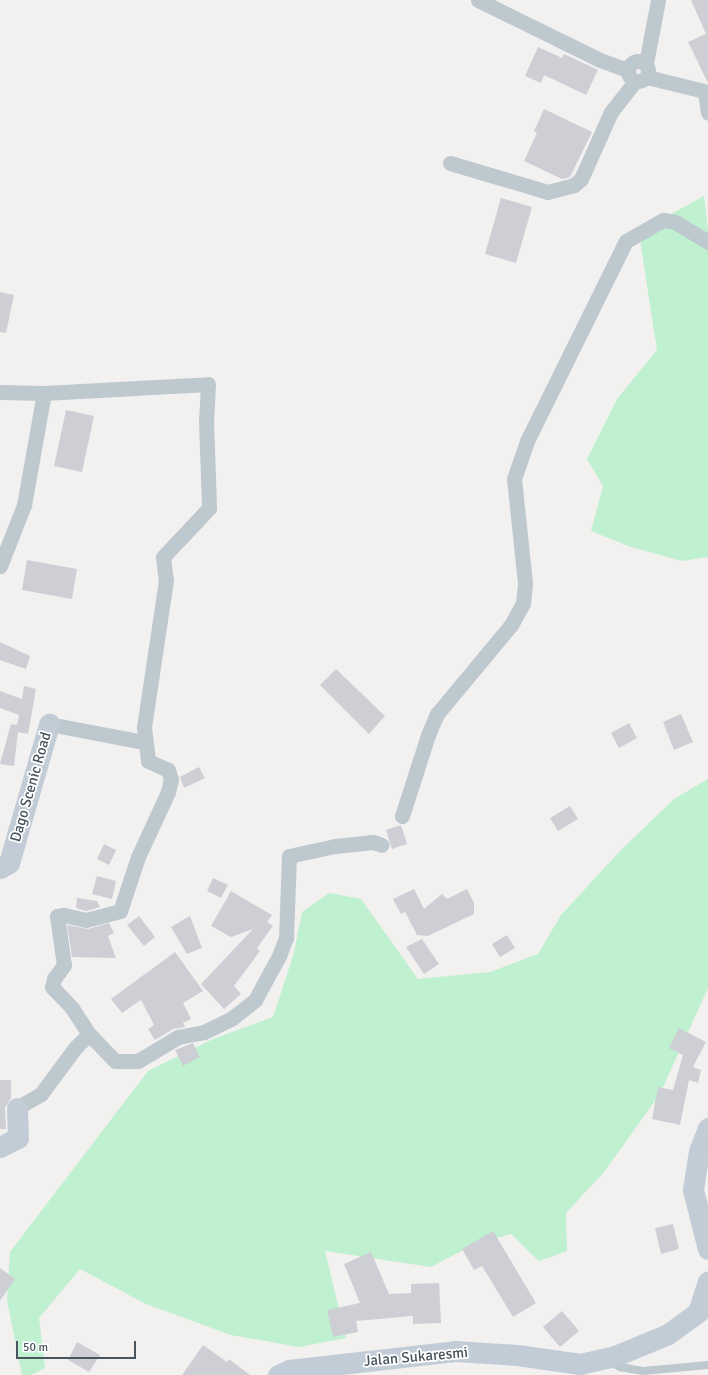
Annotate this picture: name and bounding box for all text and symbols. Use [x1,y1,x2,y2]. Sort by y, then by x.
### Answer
street label: Dago Scenic Road [7,730,55,844]
scale bar [18,1333,138,1359]
text: 50 m [23,1340,48,1355]
street label: Jalan Sukaresmi [363,1343,469,1371]

